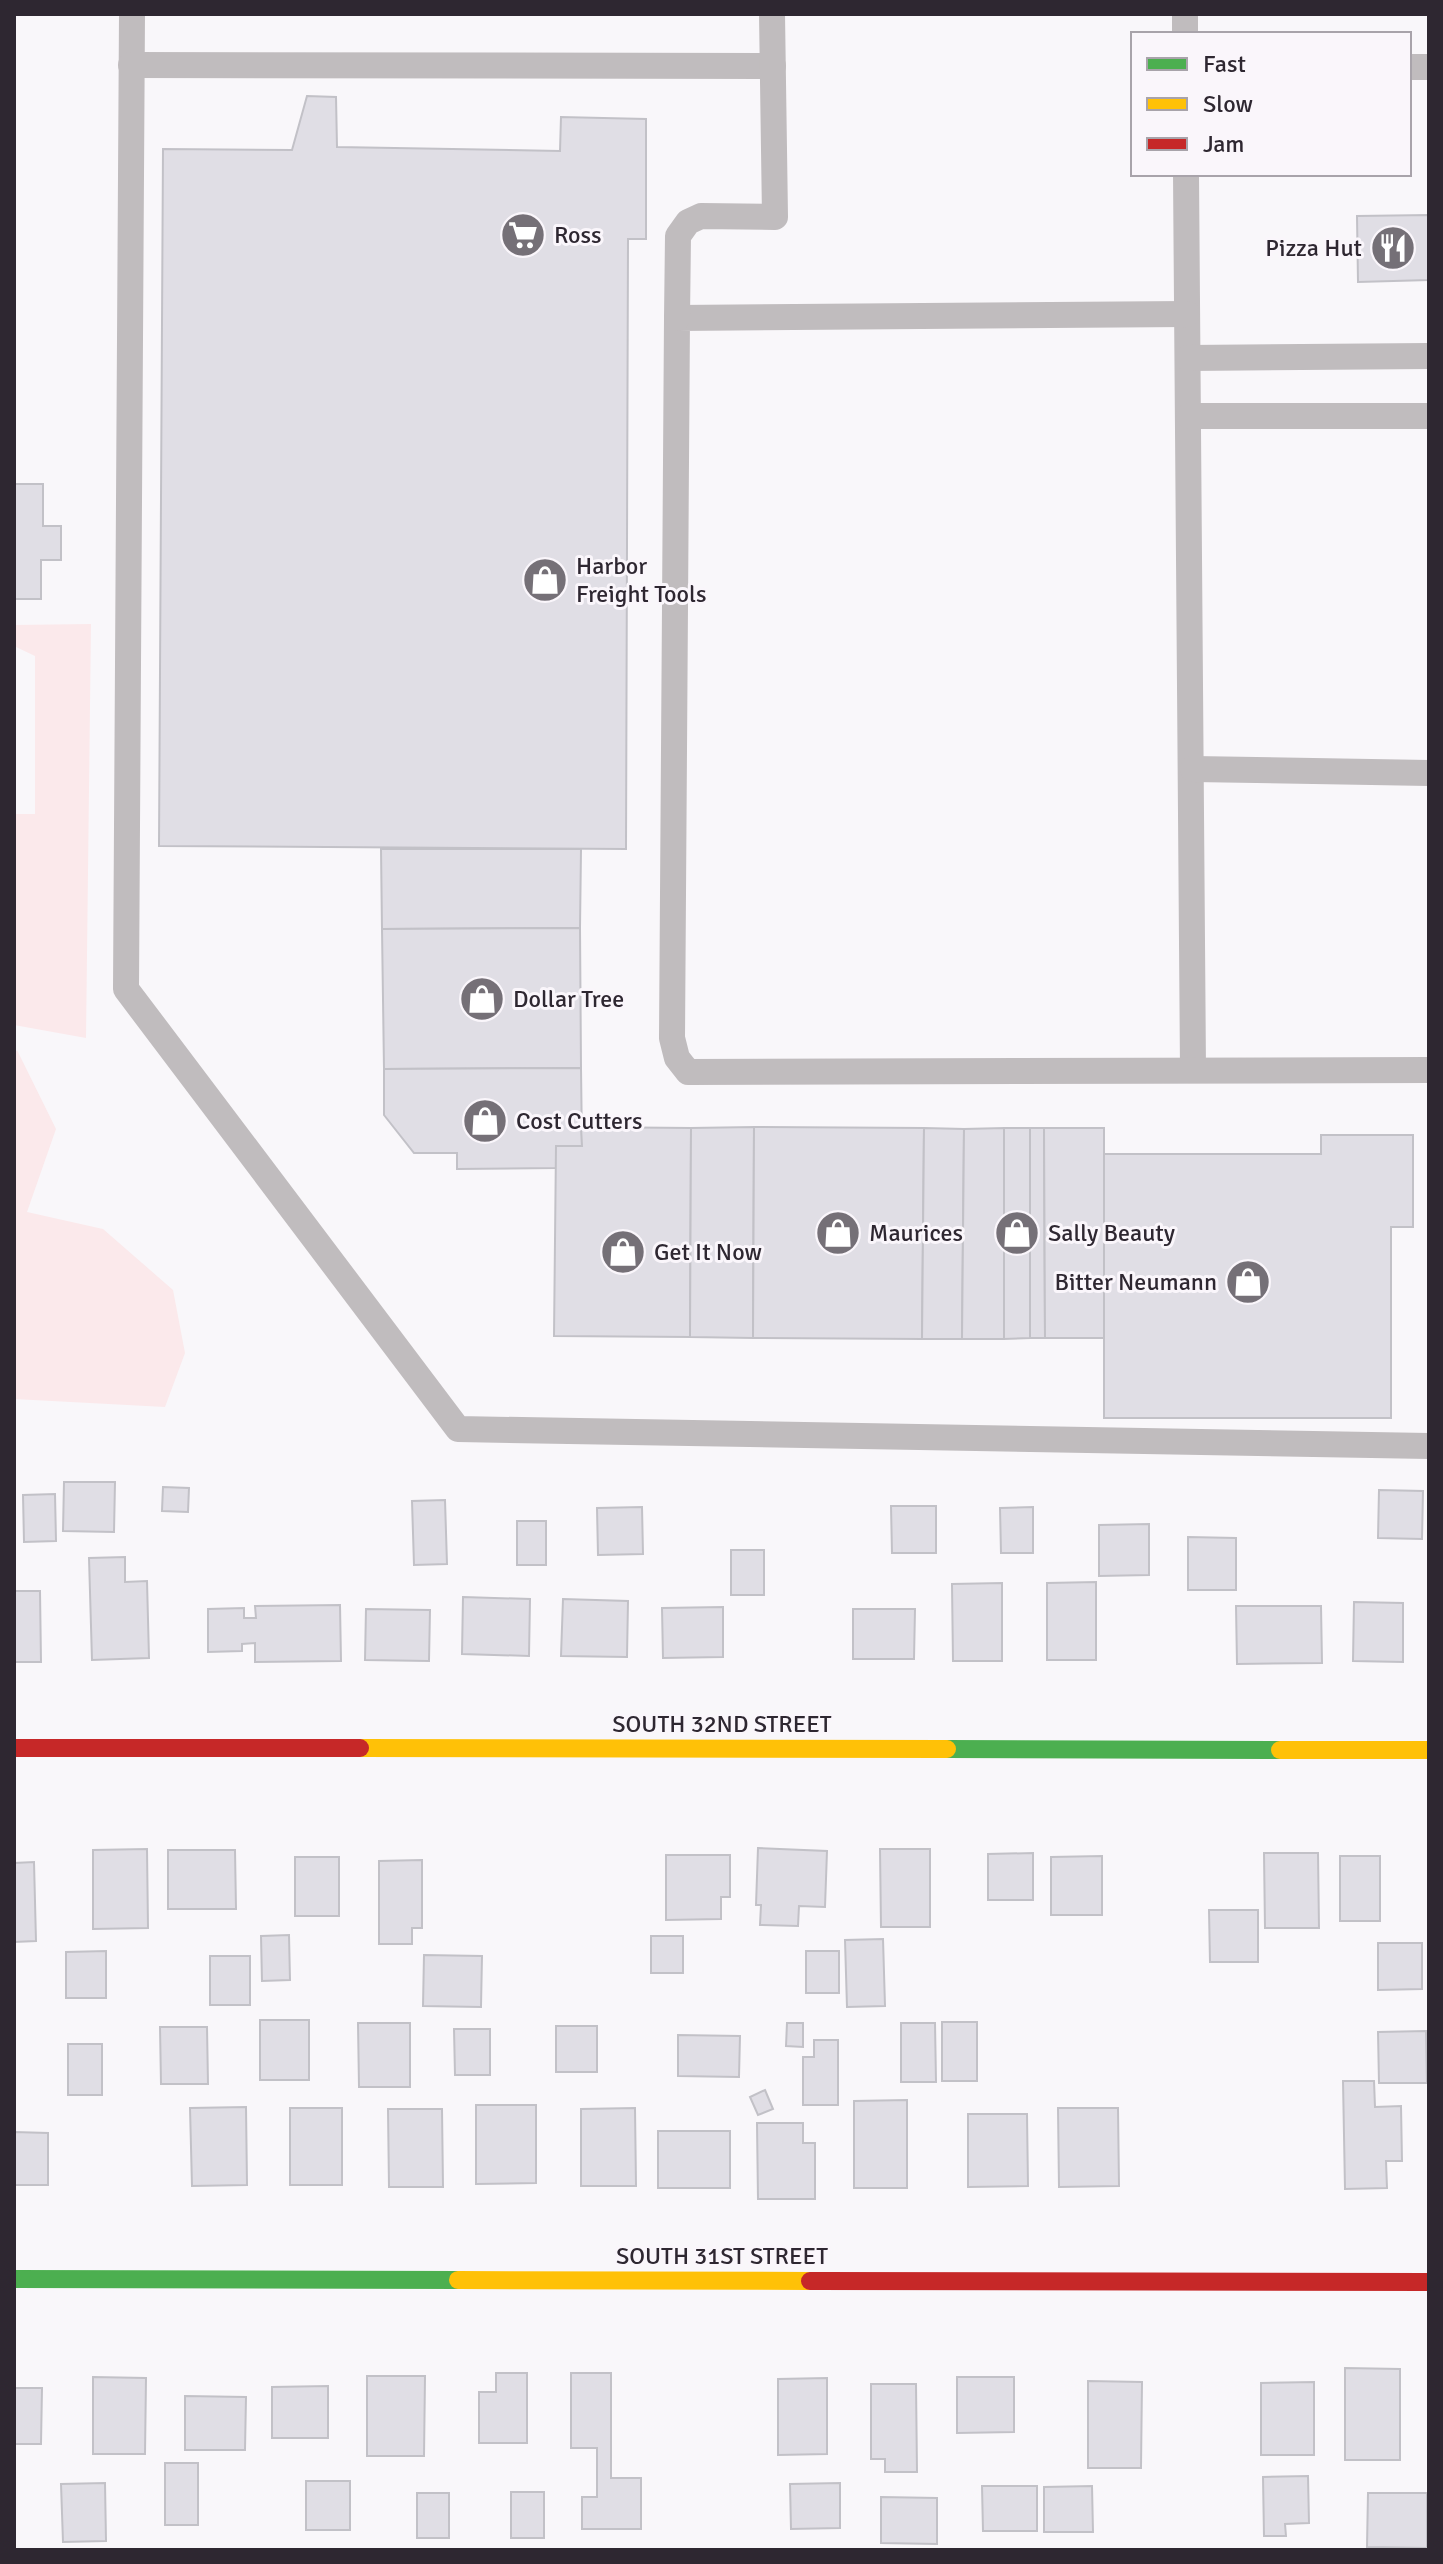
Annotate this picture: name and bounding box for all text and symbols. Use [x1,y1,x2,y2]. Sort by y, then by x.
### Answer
legend [1131,32,1411,176]
text: Fast [1203,49,1246,79]
text: Slow [1203,89,1253,119]
text: Jam [1203,129,1244,159]
supermarket icon: Ross [499,211,547,259]
place label: Ross [554,220,602,250]
restaurant icon: Pizza Hut [1369,224,1417,272]
place label: Pizza Hut [1265,233,1362,263]
place label: Harbor Freight Tools [576,551,707,609]
shop icon: Harbor Freight Tools [521,556,569,604]
shop icon: Dollar Tree [458,975,506,1023]
place label: Dollar Tree [513,984,624,1014]
shop icon: Cost Cutters [461,1097,509,1145]
place label: Cost Cutters [516,1106,642,1136]
shop icon: Maurices [814,1209,862,1257]
shop icon: Sally Beauty [993,1209,1041,1257]
place label: Maurices [869,1218,963,1248]
place label: Sally Beauty [1048,1218,1175,1248]
shop icon: Get It Now [599,1228,647,1276]
place label: Get It Now [654,1237,762,1267]
shop icon: Bitter Neumann [1224,1258,1272,1306]
place label: Bitter Neumann [1054,1267,1217,1297]
street label: SOUTH 32ND STREET [612,1709,832,1739]
street label: SOUTH 31ST STREET [616,2241,828,2271]

